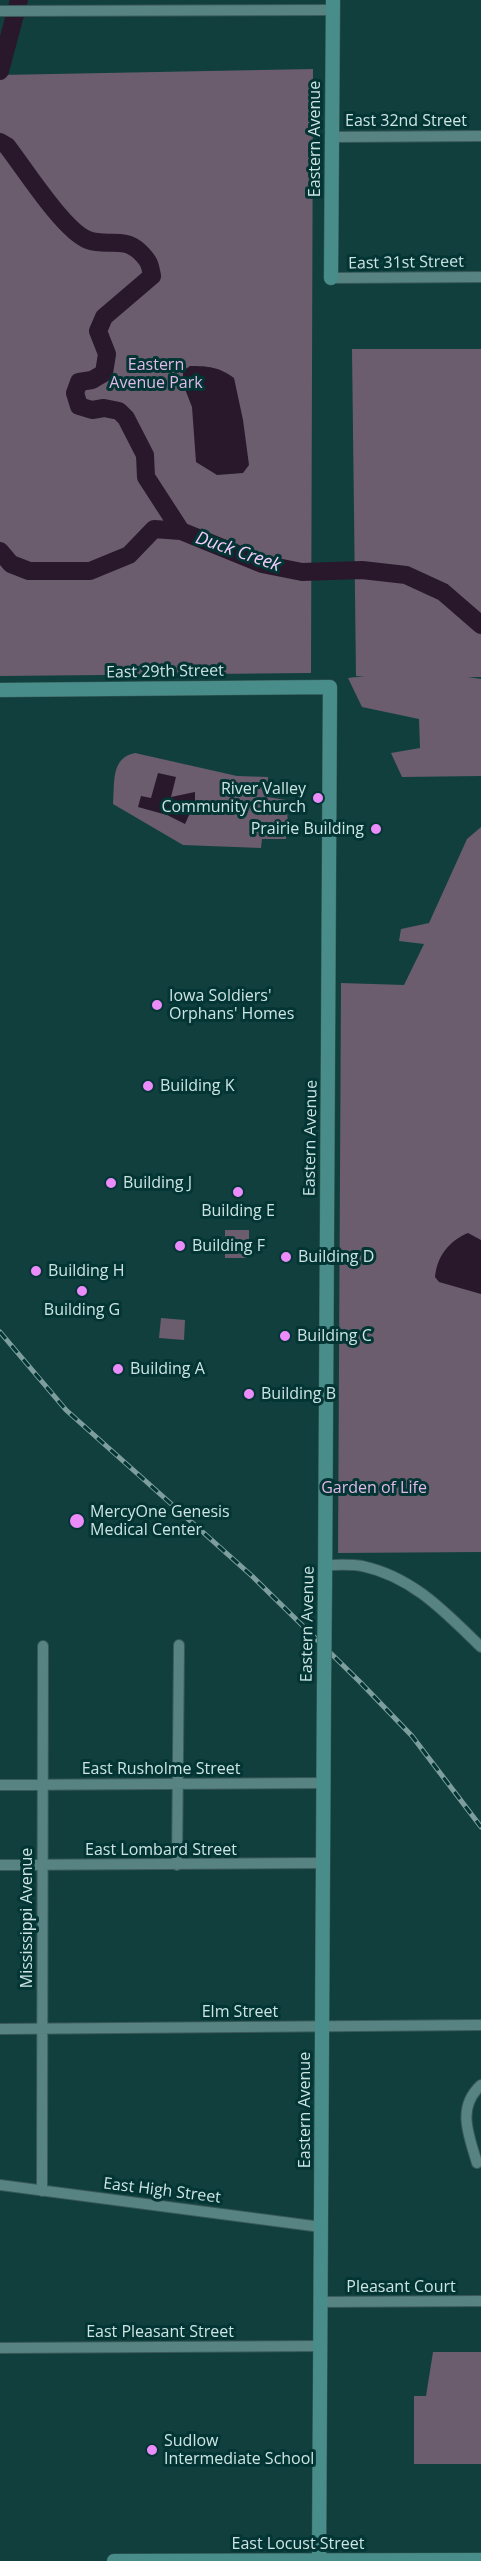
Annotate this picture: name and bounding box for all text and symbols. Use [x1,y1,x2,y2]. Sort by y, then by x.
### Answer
street label: Eastern Avenue [305,81,325,197]
street label: East 32nd Street [345,111,467,131]
street label: East 31st Street [348,252,464,274]
park label: Eastern Avenue Park [109,355,203,393]
water label: Duck Creek [193,527,283,577]
street label: East 29th Street [106,661,224,683]
place label: River Valley Community Church [161,779,306,817]
marker: River Valley Community Church [311,791,325,805]
place label: Prairie Building [251,819,364,839]
marker: Prairie Building [369,822,383,836]
place label: Iowa Soldiers' Orphans' Homes [169,986,294,1024]
marker: Iowa Soldiers' Orphans' Homes [150,998,164,1012]
place label: Building K [160,1076,235,1096]
marker: Building K [141,1079,155,1093]
street label: Eastern Avenue [300,1080,322,1196]
place label: Building J [123,1173,192,1193]
marker: Building J [104,1176,118,1190]
marker: Building E [231,1185,245,1199]
place label: Building E [201,1201,275,1221]
place label: Building F [192,1236,265,1256]
marker: Building F [173,1239,187,1253]
place label: Building D [298,1247,374,1267]
marker: Building D [279,1250,293,1264]
place label: Building H [48,1261,125,1281]
marker: Building H [29,1264,43,1278]
marker: Building G [75,1284,89,1298]
place label: Building G [44,1300,120,1320]
place label: Building C [297,1326,372,1346]
marker: Building C [278,1329,292,1343]
place label: Building A [130,1359,205,1379]
marker: Building A [111,1362,125,1376]
place label: Building B [261,1384,336,1404]
marker: Building B [242,1387,256,1401]
park label: Garden of Life [321,1478,427,1498]
place label: MercyOne Genesis Medical Center [90,1502,230,1540]
marker: MercyOne Genesis Medical Center [68,1512,86,1530]
street label: Eastern Avenue [297,1566,319,1682]
street label: East Rusholme Street [82,1759,240,1779]
street label: East Lombard Street [85,1840,237,1860]
street label: Mississippi Avenue [17,1848,37,1988]
street label: Elm Street [202,2002,278,2022]
street label: Eastern Avenue [295,2052,315,2168]
street label: East High Street [102,2174,222,2208]
street label: Pleasant Court [346,2277,456,2297]
street label: East Pleasant Street [86,2322,234,2342]
place label: Sudlow Intermediate School [164,2431,314,2469]
marker: Sudlow Intermediate School [145,2443,159,2457]
street label: East Locust Street [232,2534,364,2554]

